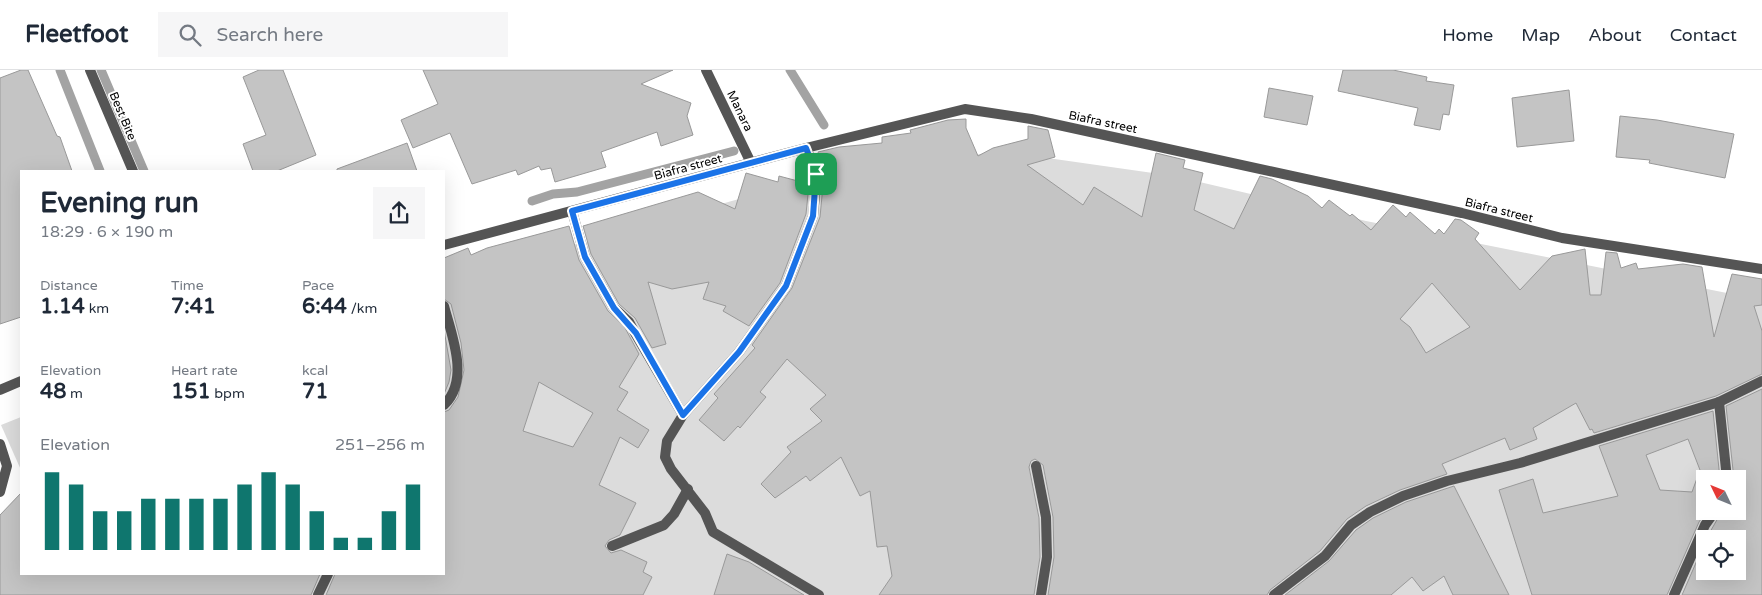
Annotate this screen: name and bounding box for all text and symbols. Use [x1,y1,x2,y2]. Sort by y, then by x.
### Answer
search box [158,12,508,57]
text: Fleetfoot [25,20,128,49]
icon: search [176,21,204,49]
text: Search here [216,24,323,46]
text: Home [1442,24,1493,46]
text: Map [1521,24,1560,46]
text: About [1588,24,1642,46]
text: Contact [1670,24,1737,46]
street label: Manara [724,88,756,134]
street label: Best Bite [107,90,139,142]
street label: Biafra street [1067,108,1139,136]
street label: Biafra street [653,151,724,183]
pin [795,153,837,195]
icon: arrive [802,160,830,188]
text: Evening run [40,186,199,220]
button: share [373,187,425,239]
street label: Biafra street [1463,195,1535,225]
text: 18:29 · 6 × 190 m [40,222,173,242]
text: Distance [40,277,98,294]
text: Time [171,277,204,294]
text: Pace [302,277,334,294]
text: 1.14 [40,294,85,319]
text: 7:41 [171,294,216,319]
text: 6:44 [302,294,347,319]
text: km [85,300,109,317]
text: /km [347,300,377,317]
text: Elevation [40,362,101,379]
text: Heart rate [171,362,238,379]
text: kcal [302,362,328,379]
text: 48 [40,379,66,404]
text: 151 [171,379,211,404]
text: 71 [302,379,328,404]
text: m [66,385,83,402]
text: bpm [211,385,245,402]
text: Elevation [40,435,110,455]
text: 251–256 m [335,435,425,455]
north arrow [1696,470,1746,520]
map controls [1696,470,1746,580]
button: locate [1696,530,1746,580]

